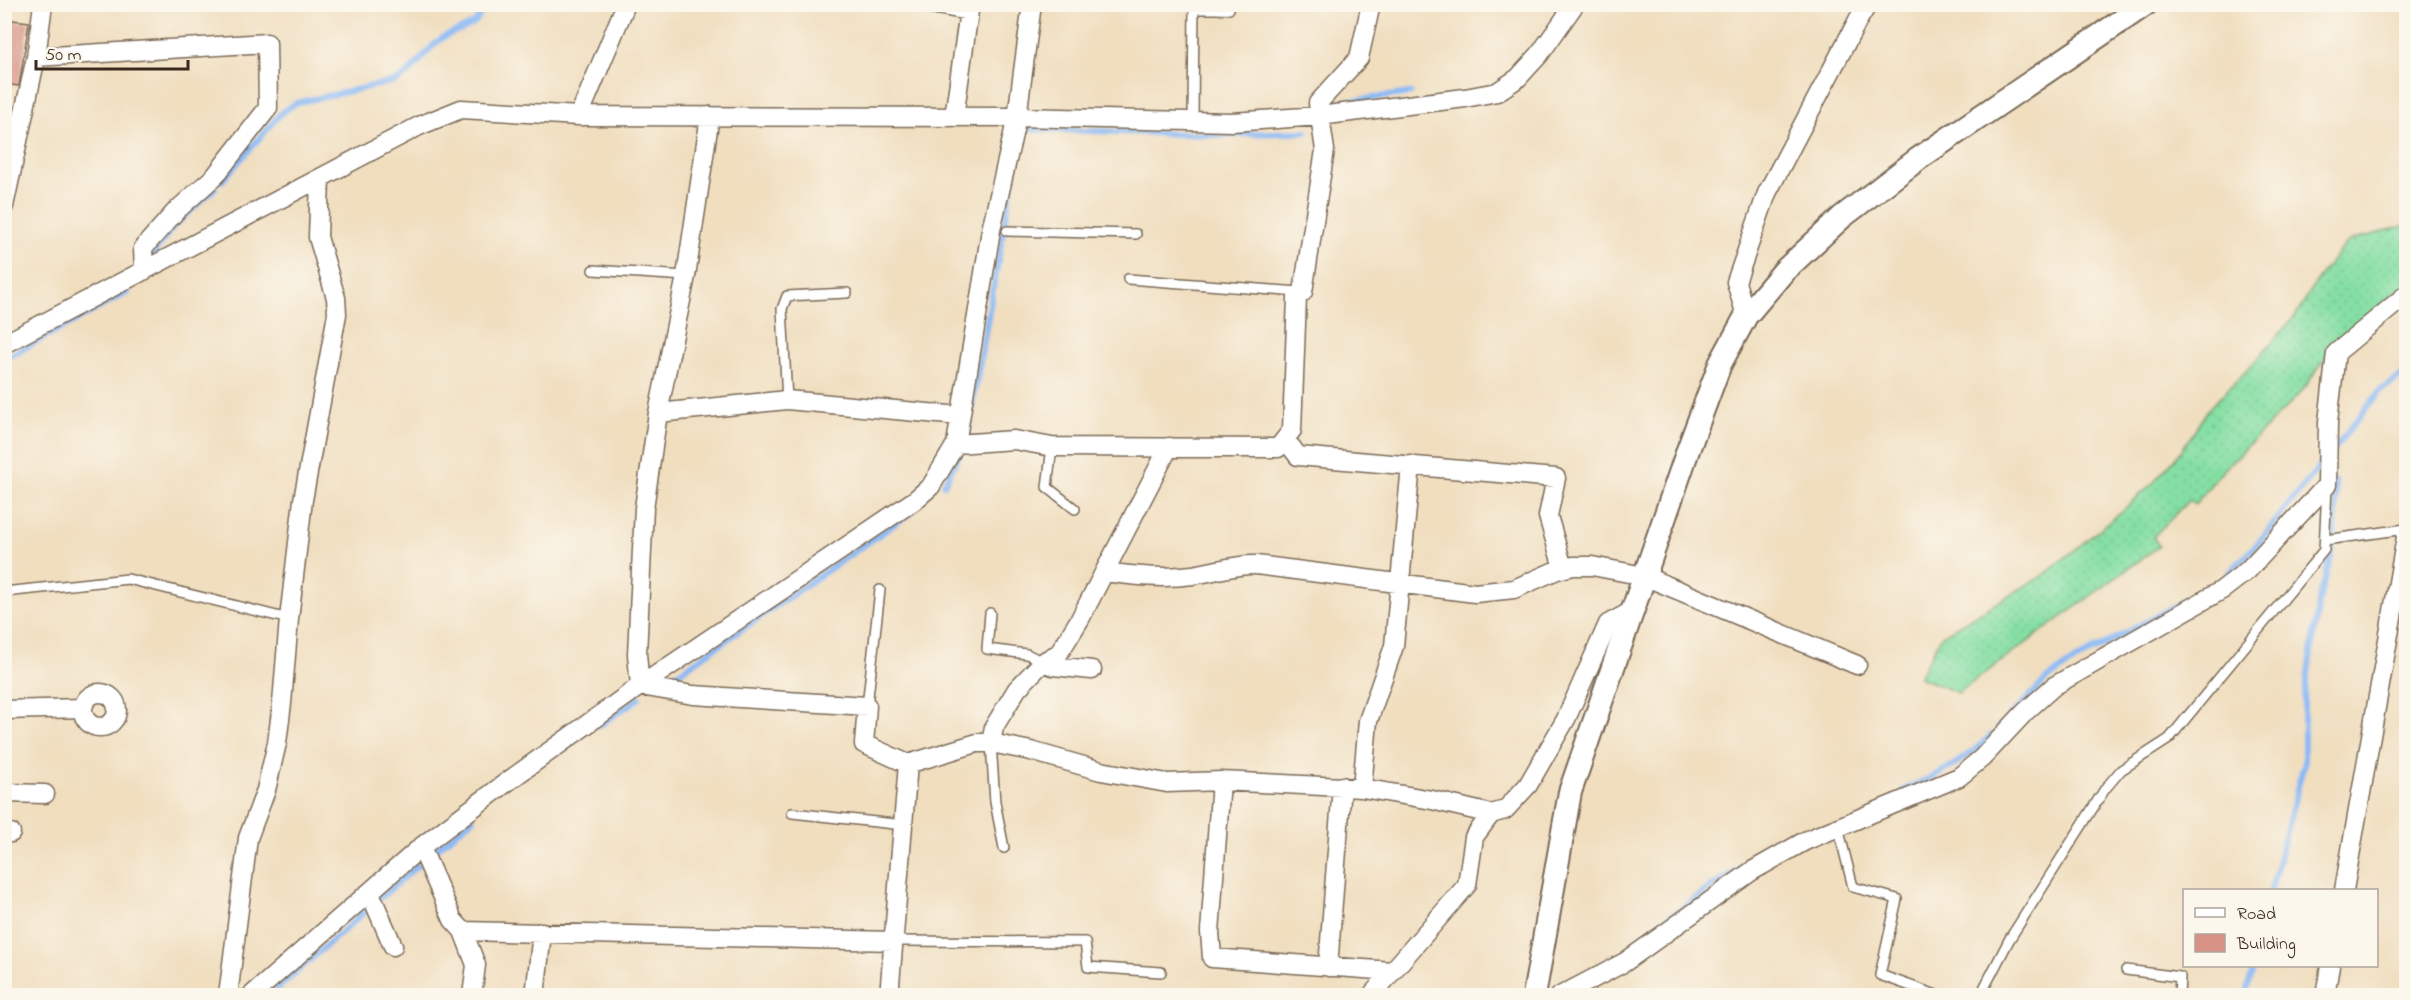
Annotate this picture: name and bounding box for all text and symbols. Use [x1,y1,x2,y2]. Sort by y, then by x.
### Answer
scale bar [36,33,188,71]
text: 50 m [45,43,82,69]
legend [2183,889,2378,967]
text: Road [2237,902,2276,928]
text: Building [2236,932,2296,959]

